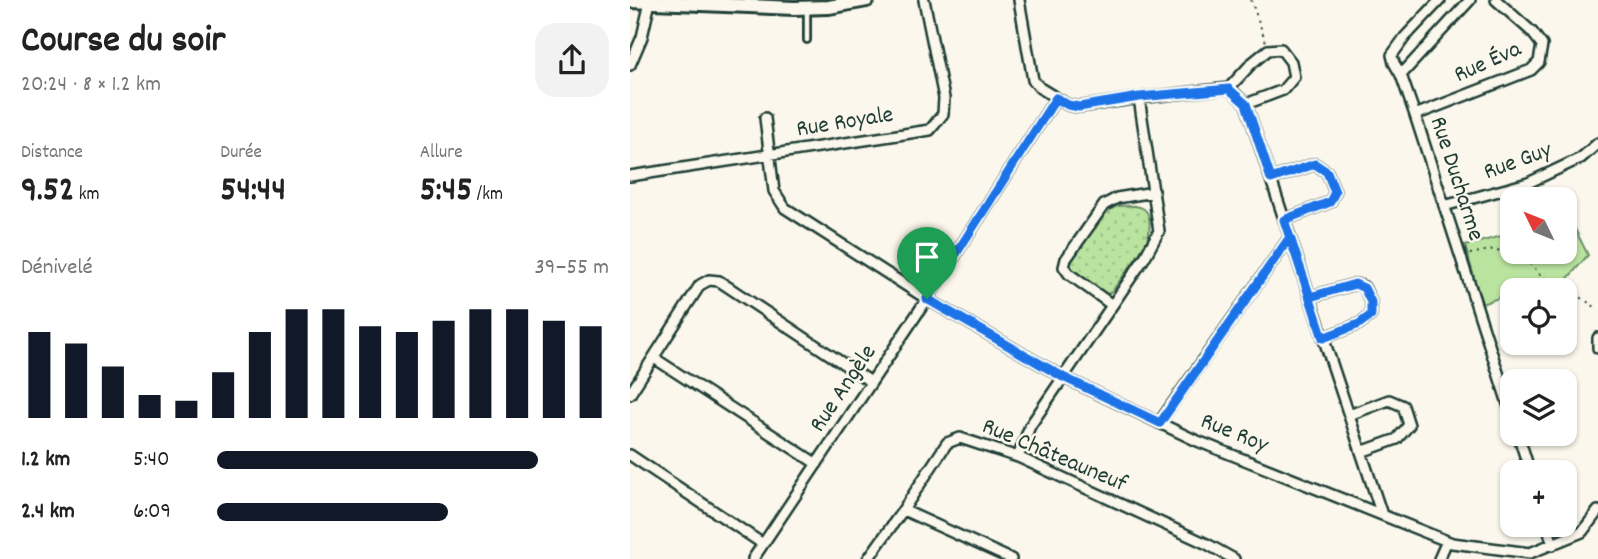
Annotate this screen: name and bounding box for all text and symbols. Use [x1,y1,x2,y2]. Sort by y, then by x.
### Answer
text: Course du soir [21,15,225,70]
button: share [535,23,609,97]
street label: Rue Éva [1449,33,1528,93]
text: 20:24 · 8 × 1.2 km [21,69,161,102]
street label: Rue Royale [794,99,896,147]
street label: Rue Ducharme [1420,113,1492,245]
street label: Rue Guy [1479,134,1558,190]
text: Distance [21,140,83,167]
text: Durée [220,140,262,167]
text: Allure [420,140,463,167]
text: 9.52 [21,167,74,217]
text: 54:44 [220,167,286,217]
text: 5:45 [420,167,472,217]
text: km [74,182,100,209]
text: /km [472,182,503,209]
north arrow [1500,187,1577,264]
map controls [1500,187,1577,537]
pin [897,227,957,299]
icon: arrive [908,238,946,276]
text: Dénivelé [21,252,93,285]
text: 39–55 m [534,252,609,285]
button: locate [1500,278,1577,355]
street label: Rue Angèle [802,338,886,440]
button: layers [1500,369,1577,446]
street label: Rue Roy [1195,405,1274,463]
street label: Rue Châteauneuf [976,410,1132,502]
text: 1.2 km [21,444,70,477]
text: 5:40 [133,444,170,477]
button: + [1500,460,1577,537]
text: 2.4 km [21,496,75,529]
text: 6:09 [133,496,171,529]

